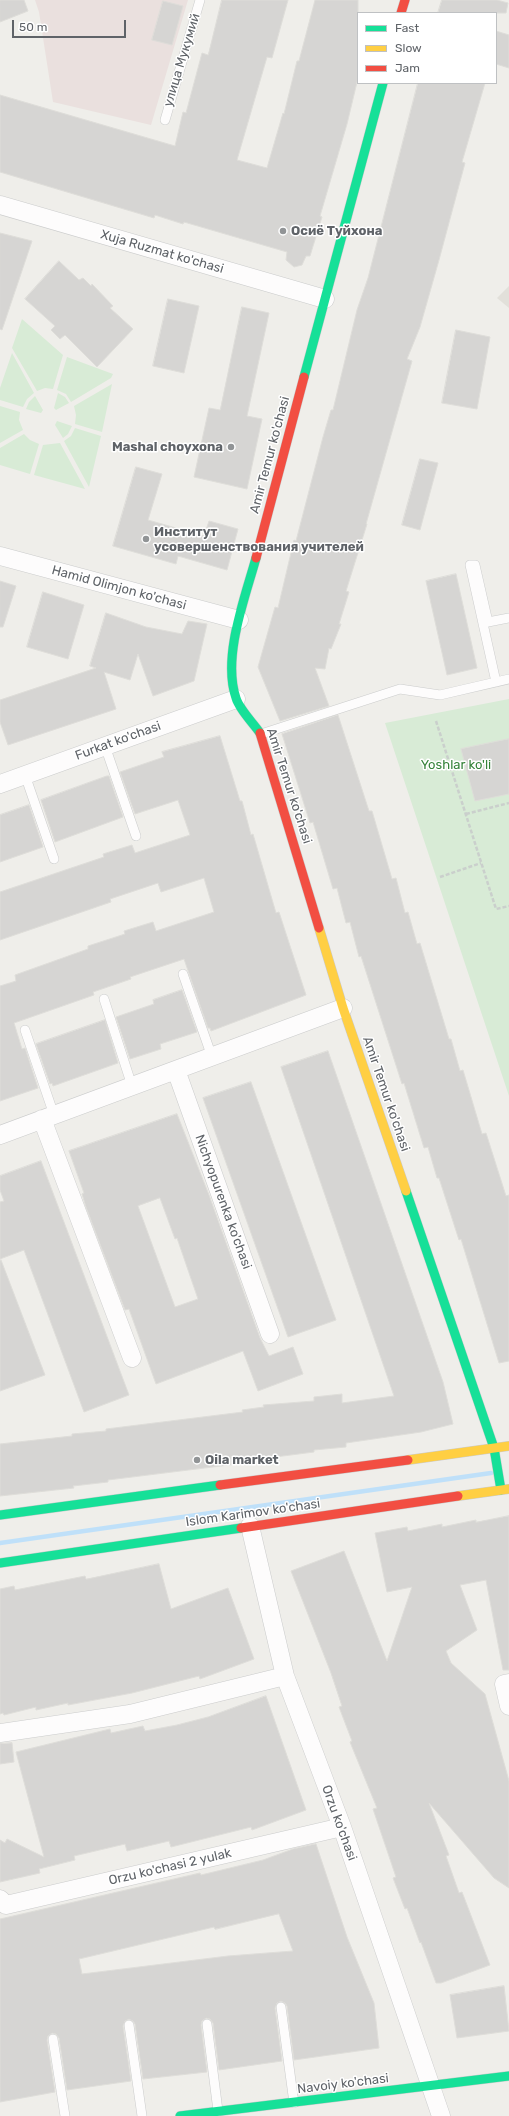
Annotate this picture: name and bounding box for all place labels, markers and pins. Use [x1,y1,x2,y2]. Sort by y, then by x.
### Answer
place label: Осиё Туйхона [291,223,382,239]
marker: Осиё Туйхона [278,226,288,236]
place label: Mashal choyxona [112,439,223,455]
marker: Mashal choyxona [226,442,236,452]
place label: Институт усовершенствования учителей [154,524,364,555]
marker: Институт усовершенствования учителей [141,534,151,544]
place label: Oila market [205,1452,279,1468]
marker: Oila market [192,1455,202,1465]

